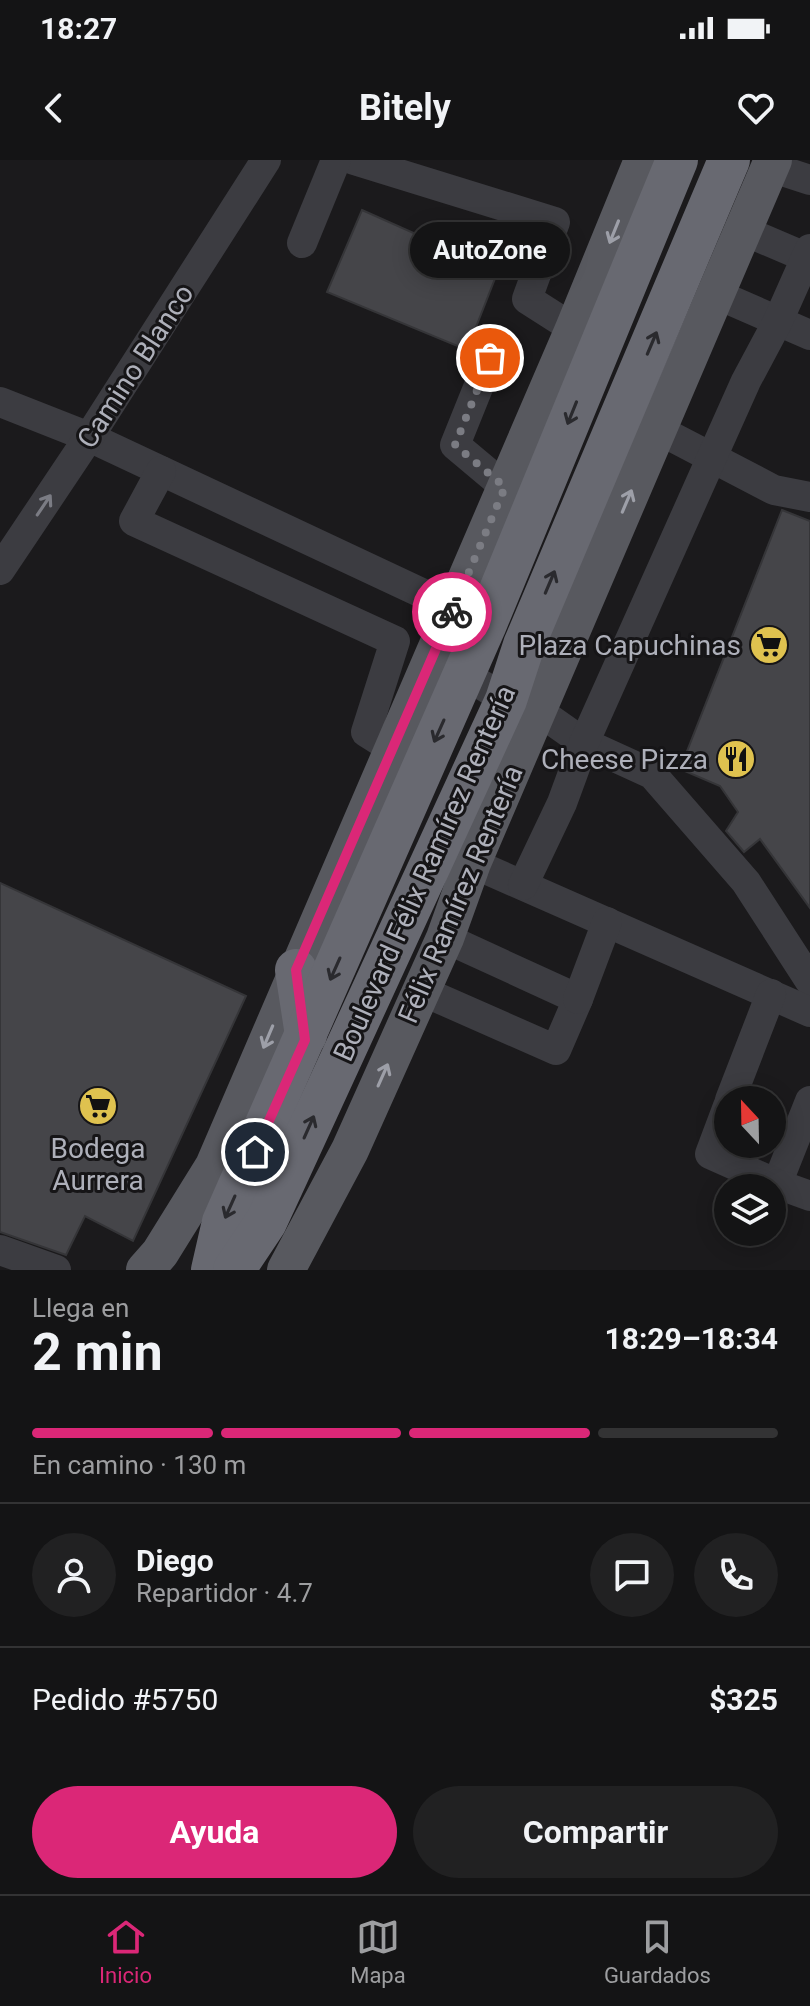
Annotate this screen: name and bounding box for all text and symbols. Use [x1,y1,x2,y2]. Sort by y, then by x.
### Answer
text: 18:27 [40,11,117,46]
icon: back [32,86,76,130]
icon: heart [734,86,778,130]
text: Bitely [359,87,451,129]
one-way arrow [605,219,620,244]
callout: AutoZone [410,222,570,278]
text: AutoZone [433,235,547,265]
street label: Camino Blanco [70,278,201,454]
pin [456,324,524,392]
one-way arrow [645,331,660,356]
icon: bag [468,336,512,380]
one-way arrow [564,400,579,425]
one-way arrow [620,489,635,513]
one-way arrow [36,494,52,517]
one-way arrow [544,570,559,595]
courier [412,572,492,652]
icon: bike [430,590,474,634]
supermarket icon: Plaza Capuchinas [748,624,790,666]
place label: Plaza Capuchinas [519,629,741,662]
street label: Boulevard Félix Ramírez Rentería [326,680,522,1066]
one-way arrow [431,718,446,742]
restaurant icon: Cheese Pizza [715,738,757,780]
place label: Cheese Pizza [541,743,708,776]
street label: Félix Ramírez Rentería [390,760,530,1028]
one-way arrow [327,957,342,981]
one-way arrow [260,1024,275,1049]
one-way arrow [377,1063,392,1088]
supermarket icon: Bodega Aurrera [77,1085,119,1127]
north arrow [714,1086,786,1158]
map controls [714,1086,786,1246]
one-way arrow [302,1115,317,1139]
pin [221,1118,289,1186]
icon: home [233,1130,277,1174]
place label: Bodega Aurrera [50,1132,146,1197]
button: layers [714,1174,786,1246]
one-way arrow [222,1194,237,1218]
text: Llega en [32,1293,129,1323]
text: 18:29–18:34 [604,1321,778,1356]
text: 2 min [32,1322,163,1383]
text: En camino · 130 m [32,1450,246,1480]
button: person [32,1533,116,1617]
button: chat [590,1533,674,1617]
button: phone [694,1533,778,1617]
text: Diego [136,1543,214,1578]
text: Repartidor · 4.7 [136,1578,313,1608]
text: Pedido #5750 [32,1682,218,1717]
text: $325 [709,1682,778,1717]
button: Ayuda [32,1786,397,1878]
button: Compartir [413,1786,778,1878]
tab: Inicio [99,1915,152,1988]
tab: Mapa [350,1915,406,1988]
tab: Guardados [604,1915,711,1988]

